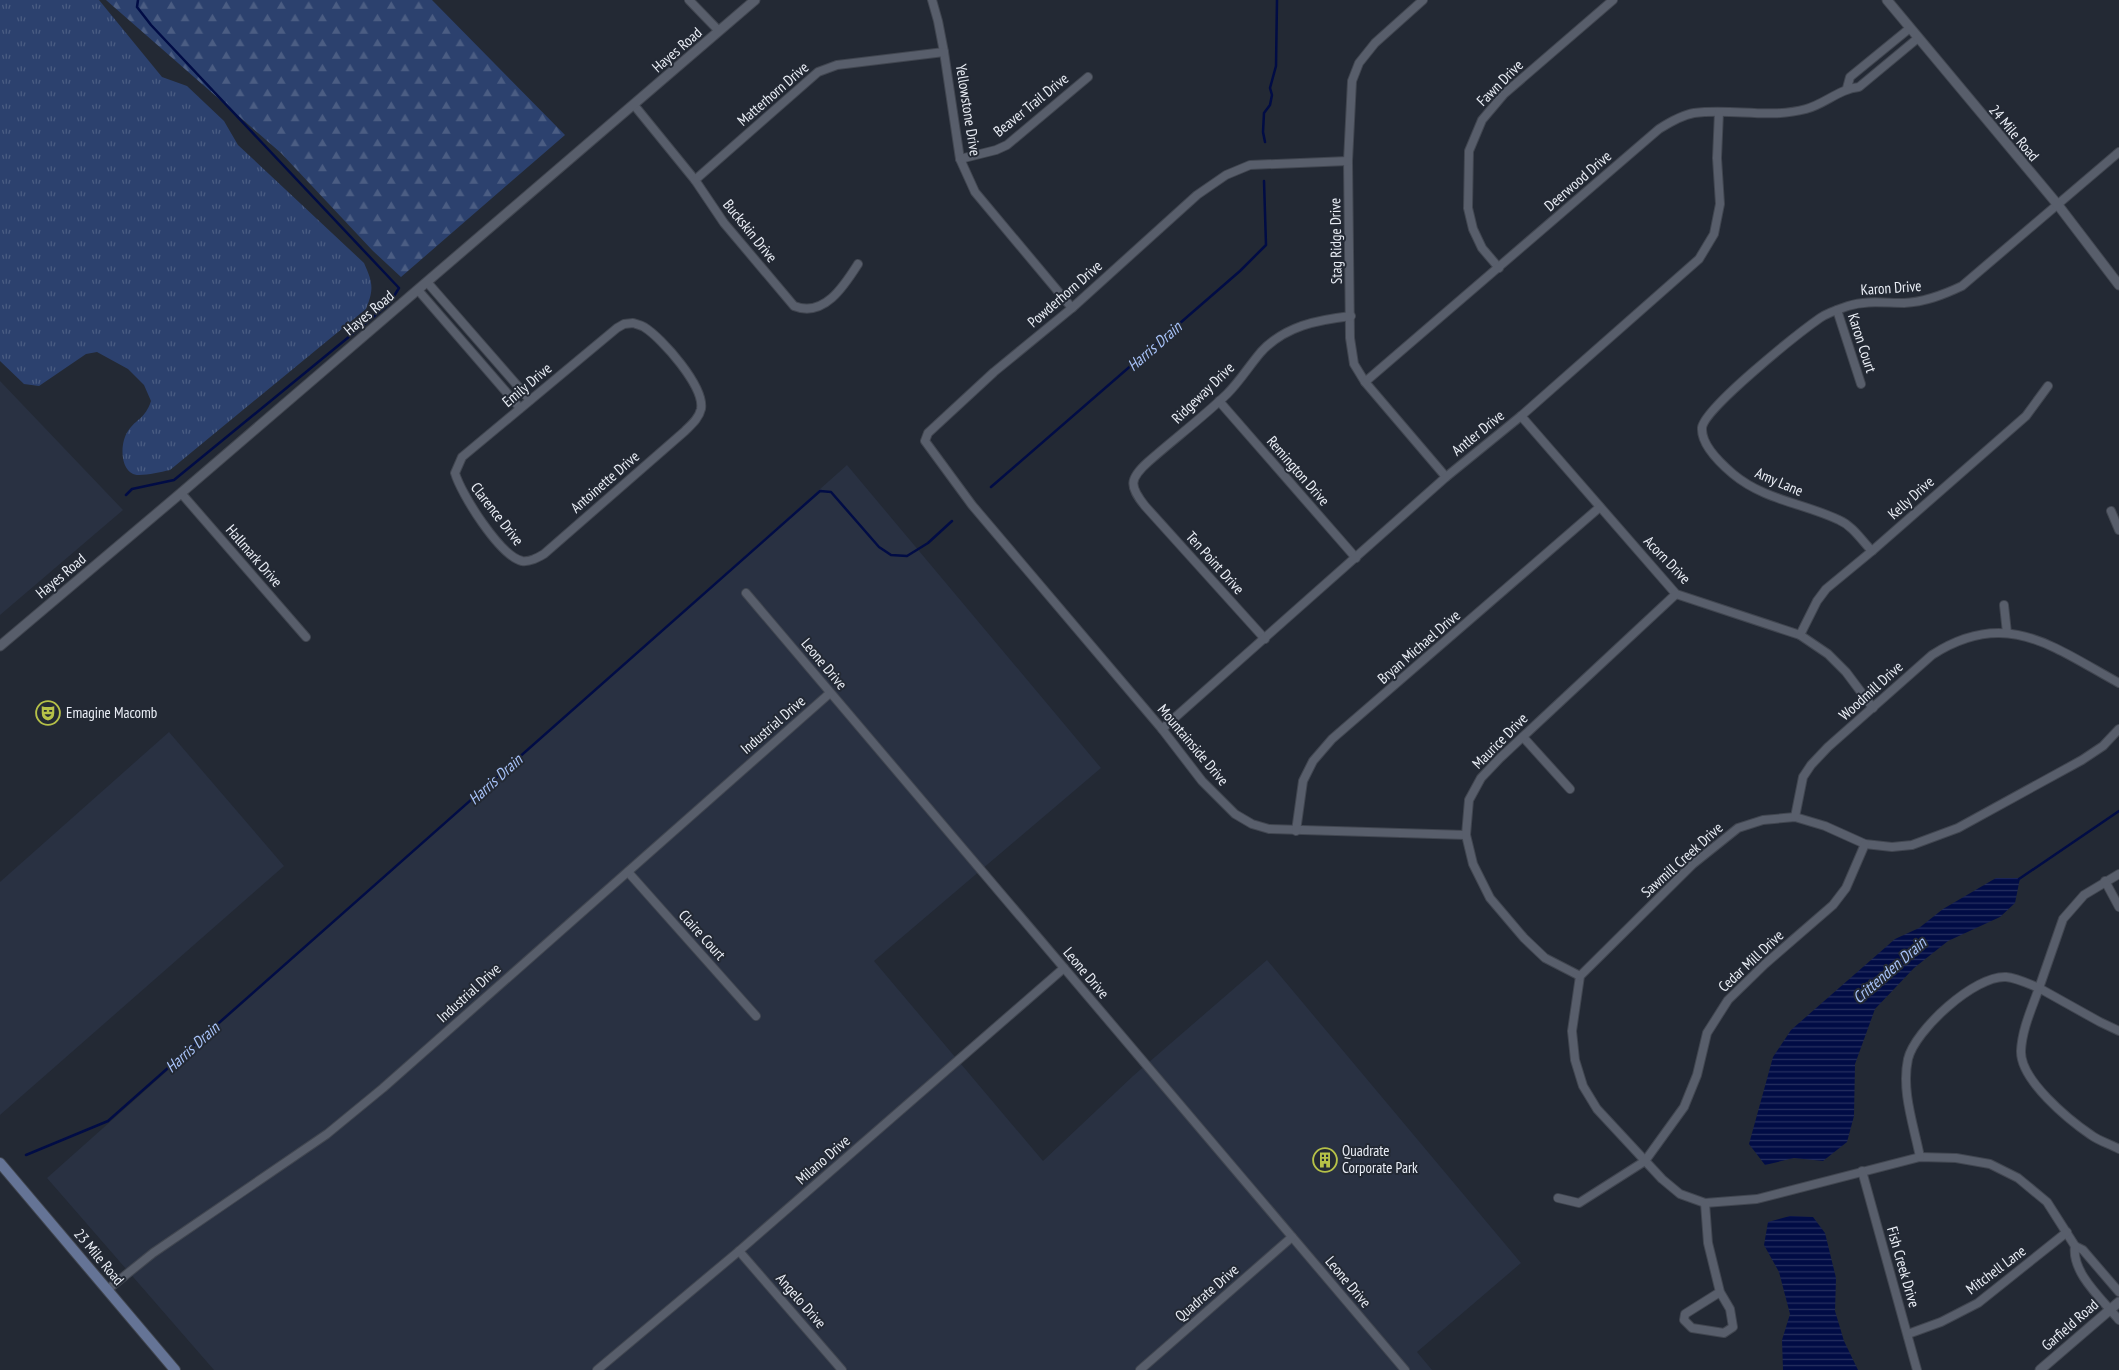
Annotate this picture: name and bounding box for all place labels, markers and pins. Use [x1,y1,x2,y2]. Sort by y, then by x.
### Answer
theatre icon: Emagine Macomb [35,700,61,726]
place label: Emagine Macomb [66,703,157,722]
place label: Quadrate Corporate Park [1342,1141,1418,1177]
building icon: Quadrate Corporate Park [1312,1147,1338,1173]

